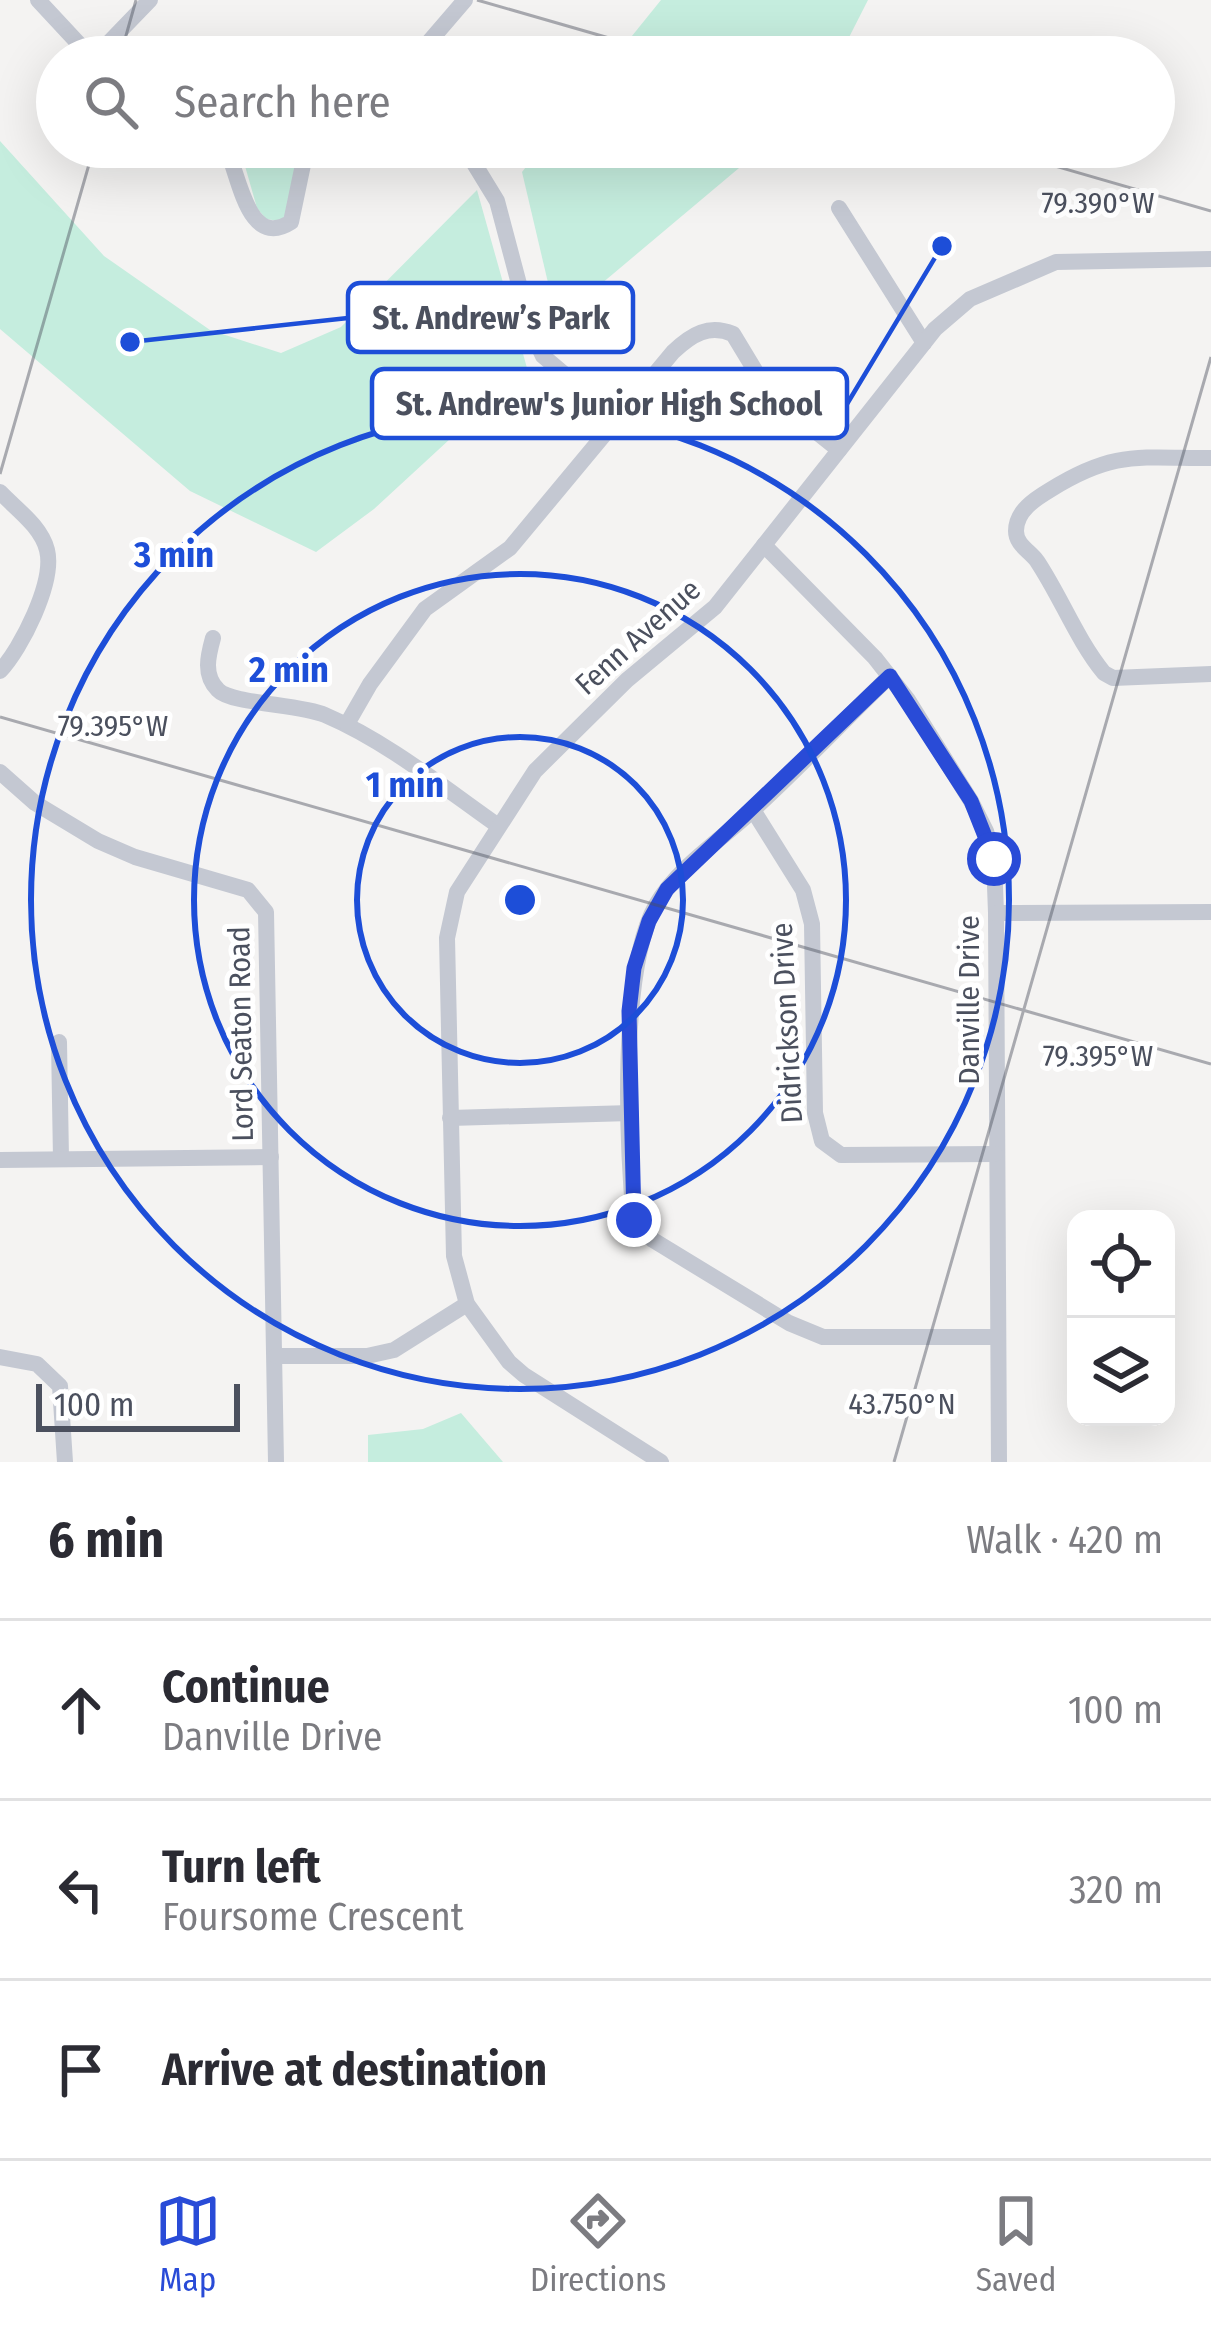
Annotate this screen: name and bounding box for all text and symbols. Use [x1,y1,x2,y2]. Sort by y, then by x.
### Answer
search box [36,36,1175,168]
icon: search [78,69,144,135]
text: Search here [174,75,391,129]
text: 79.390°W [1042,185,1154,221]
callout: St. Andrew’s Park [348,283,633,352]
text: St. Andrew’s Park [372,298,611,338]
callout: St. Andrew's Junior High School [372,369,847,438]
text: St. Andrew's Junior High School [396,384,823,424]
text: 3 min [133,533,214,577]
street label: Fenn Avenue [568,572,708,702]
text: 2 min [248,648,329,692]
text: 79.395°W [58,708,168,744]
text: 1 min [366,763,444,807]
route start [967,832,1021,886]
centre of rings [499,879,541,921]
street label: Danville Drive [951,915,987,1085]
street label: Didrickson Drive [764,922,810,1124]
street label: Lord Seaton Road [221,926,261,1142]
text: 79.395°W [1043,1038,1153,1074]
route end [607,1193,661,1247]
map controls [1067,1210,1175,1426]
button: locate [1067,1210,1175,1318]
button: layers [1067,1318,1175,1426]
scale bar [36,1378,240,1431]
text: 100 m [54,1385,134,1425]
text: 43.750°N [848,1386,956,1422]
text: 6 min [48,1509,164,1571]
text: Walk · 420 m [966,1517,1163,1563]
text: Continue [162,1660,330,1714]
icon: ahead [48,1677,114,1743]
text: 100 m [1068,1687,1163,1733]
text: Danville Drive [162,1714,382,1760]
text: Turn left [162,1840,321,1894]
icon: left [48,1857,114,1923]
text: 320 m [1069,1867,1163,1913]
text: Foursome Crescent [162,1894,463,1940]
icon: arrive [48,2037,114,2103]
text: Arrive at destination [162,2043,547,2097]
tab: Map [155,2188,221,2300]
tab: Directions [530,2188,666,2300]
tab: Saved [976,2188,1056,2300]

